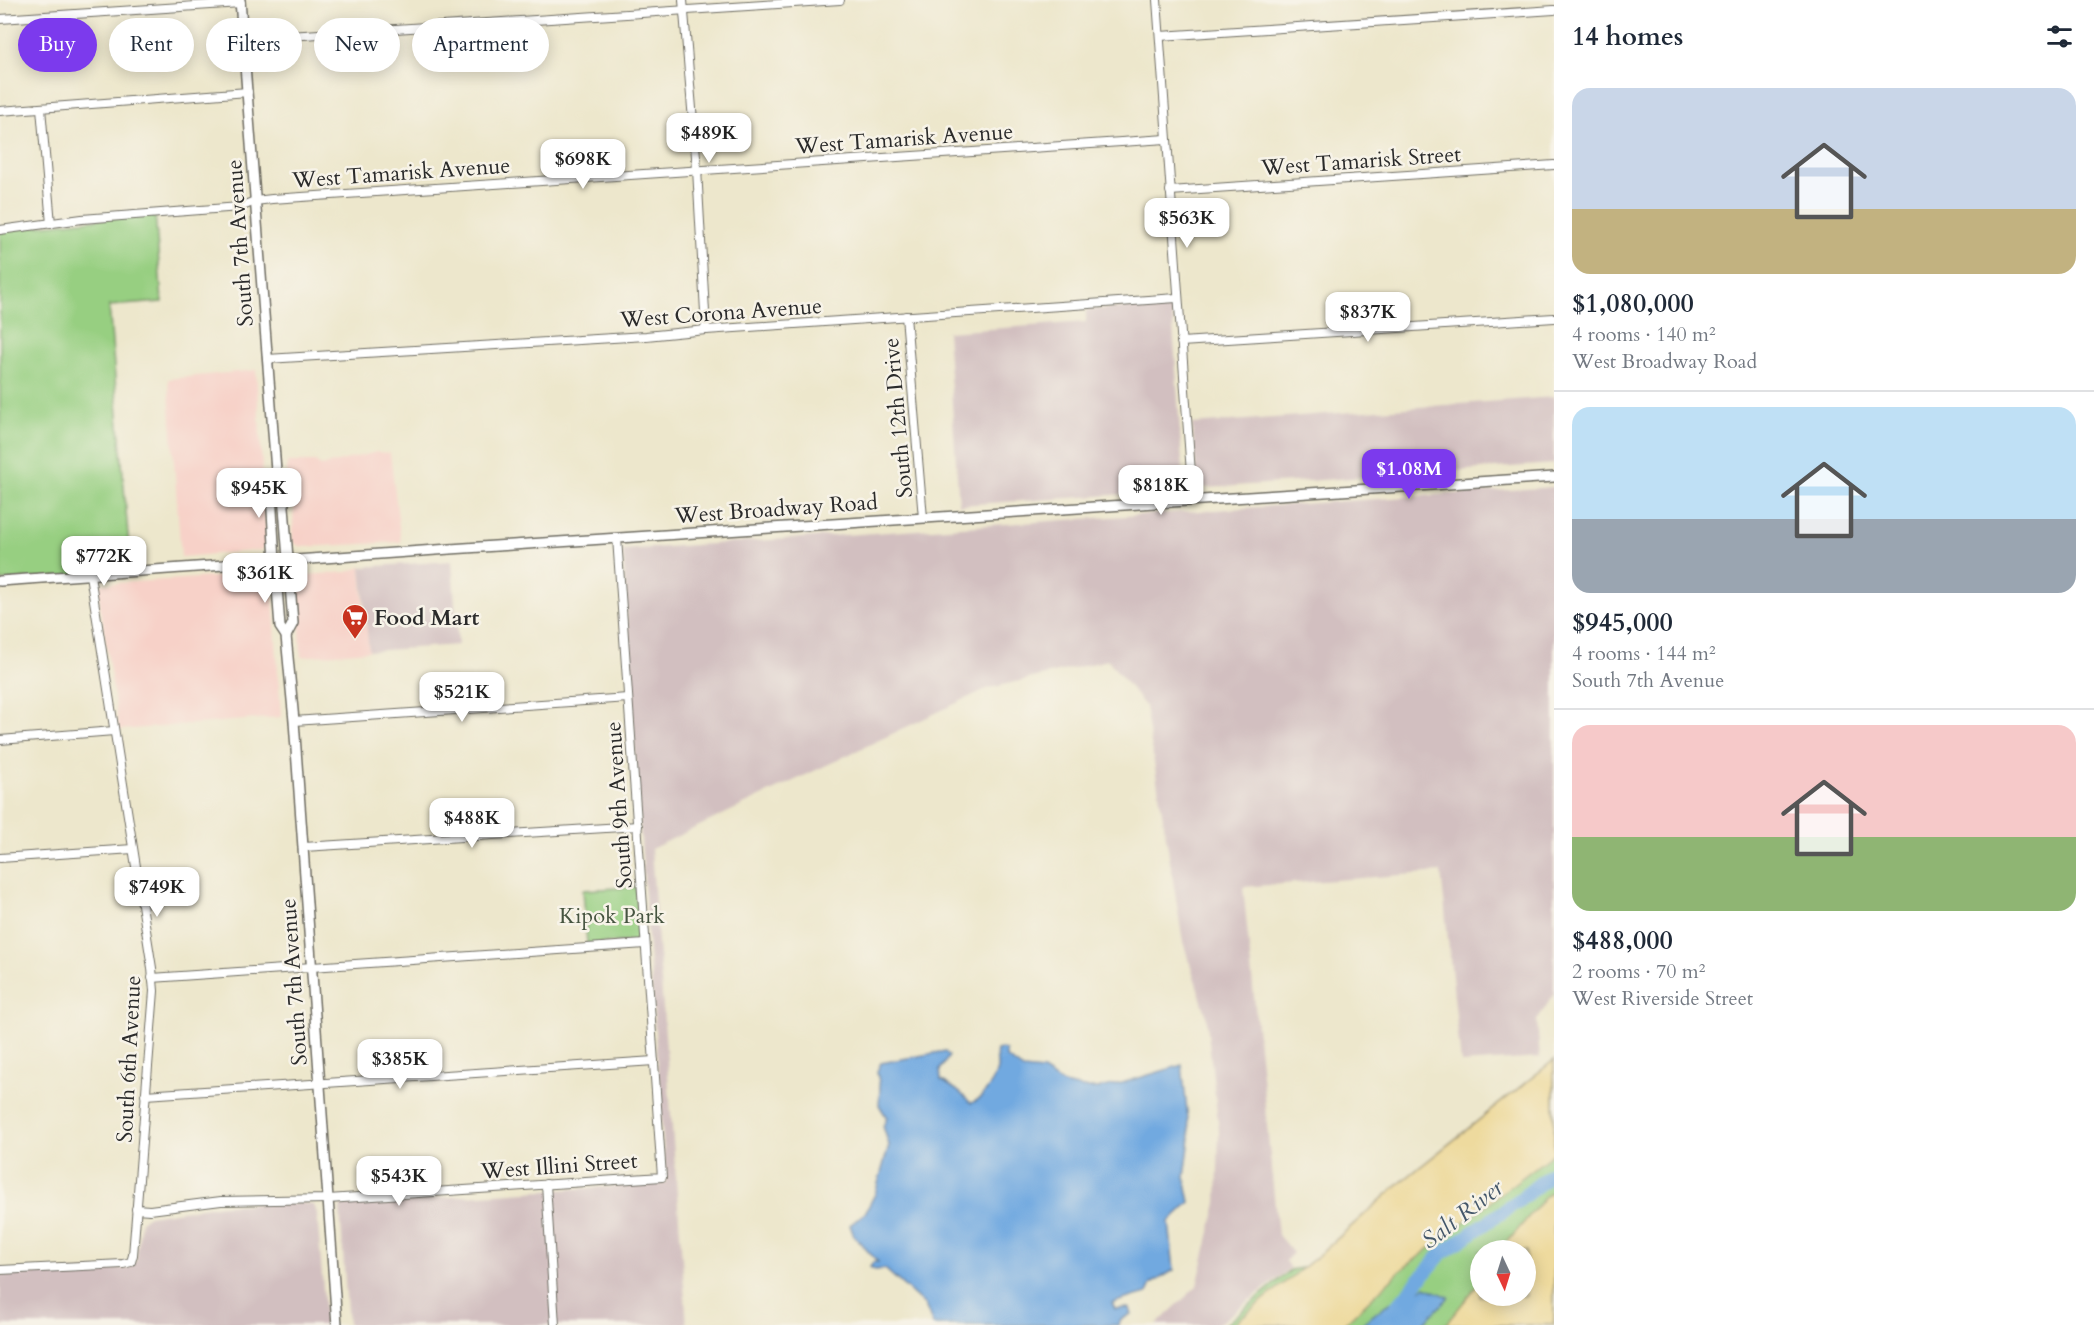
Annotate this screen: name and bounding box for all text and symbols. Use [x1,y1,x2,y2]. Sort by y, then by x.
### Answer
chip: Buy [18,18,97,72]
chip: Rent [109,18,194,72]
chip: Filters [206,18,302,72]
chip: New [314,18,400,72]
chip: Apartment [412,18,549,72]
text: 14 homes [1572,19,1683,54]
icon: filters [2043,20,2076,53]
pin: $489K [667,113,751,164]
street label: West Tamarisk Avenue [793,116,1014,162]
text: $489K [680,119,738,146]
icon: home [1770,127,1878,235]
pin: $698K [541,139,625,190]
street label: West Tamarisk Street [1259,139,1462,183]
text: $698K [554,145,612,172]
street label: West Tamarisk Avenue [290,150,511,196]
street label: South 7th Avenue [219,158,261,328]
pin: $563K [1145,198,1229,249]
text: $563K [1158,204,1216,231]
text: $1,080,000 [1572,286,1694,321]
street label: West Corona Avenue [618,291,823,335]
pin: $837K [1326,292,1410,343]
text: $837K [1339,298,1397,325]
text: 4 rooms · 140 m² [1572,321,1716,348]
street label: South 12th Drive [876,337,920,499]
text: West Broadway Road [1572,348,1757,375]
icon: home [1770,446,1878,554]
pin: $1.08M [1360,449,1458,500]
text: $1.08M [1376,455,1442,482]
pin: $818K [1119,465,1203,516]
pin: $945K [217,468,301,519]
text: $818K [1132,471,1190,498]
text: $945K [230,474,288,501]
street label: West Broadway Road [672,487,879,531]
pin: $772K [62,536,146,587]
text: $772K [75,542,133,569]
pin: $361K [223,553,307,604]
text: $361K [236,559,294,586]
supermarket icon: Food Mart [340,602,370,640]
place label: Food Mart [374,603,480,633]
text: $945,000 [1572,605,1673,640]
text: 4 rooms · 144 m² [1572,640,1716,667]
text: South 7th Avenue [1572,667,1724,694]
pin: $521K [420,672,504,723]
text: $521K [433,678,491,705]
street label: South 9th Avenue [598,720,640,890]
icon: home [1770,764,1878,872]
pin: $488K [430,798,514,849]
text: $488K [443,804,501,831]
pin: $749K [115,867,199,918]
text: $749K [128,873,186,900]
street label: South 7th Avenue [273,897,315,1067]
park label: Kipok Park [559,901,665,931]
text: $488,000 [1572,923,1673,958]
text: 2 rooms · 70 m² [1572,958,1705,985]
street label: South 6th Avenue [110,975,148,1143]
text: West Riverside Street [1572,985,1753,1012]
pin: $385K [358,1039,442,1090]
text: $385K [371,1045,429,1072]
street label: West Illini Street [479,1146,638,1187]
pin: $543K [357,1156,441,1207]
text: $543K [370,1162,428,1189]
water label: Salt River [1414,1171,1511,1257]
north arrow [1470,1240,1536,1306]
map controls [1470,1240,1536,1306]

